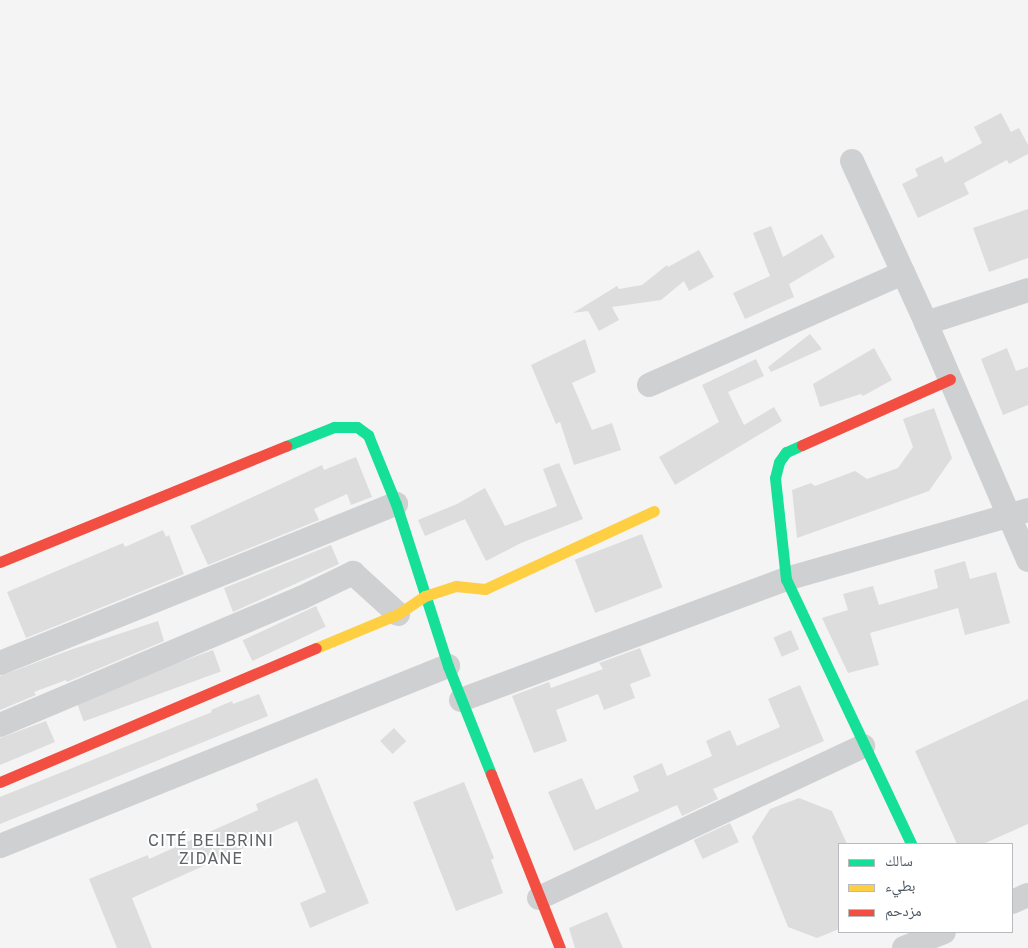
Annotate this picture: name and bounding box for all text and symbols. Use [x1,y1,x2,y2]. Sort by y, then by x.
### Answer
district label: CITÉ BELBRINI ZIDANE [146,830,276,868]
legend [838,843,1013,933]
text: سالك [885,851,913,869]
text: بطيء [885,876,915,894]
text: مزدحم [885,901,922,919]

